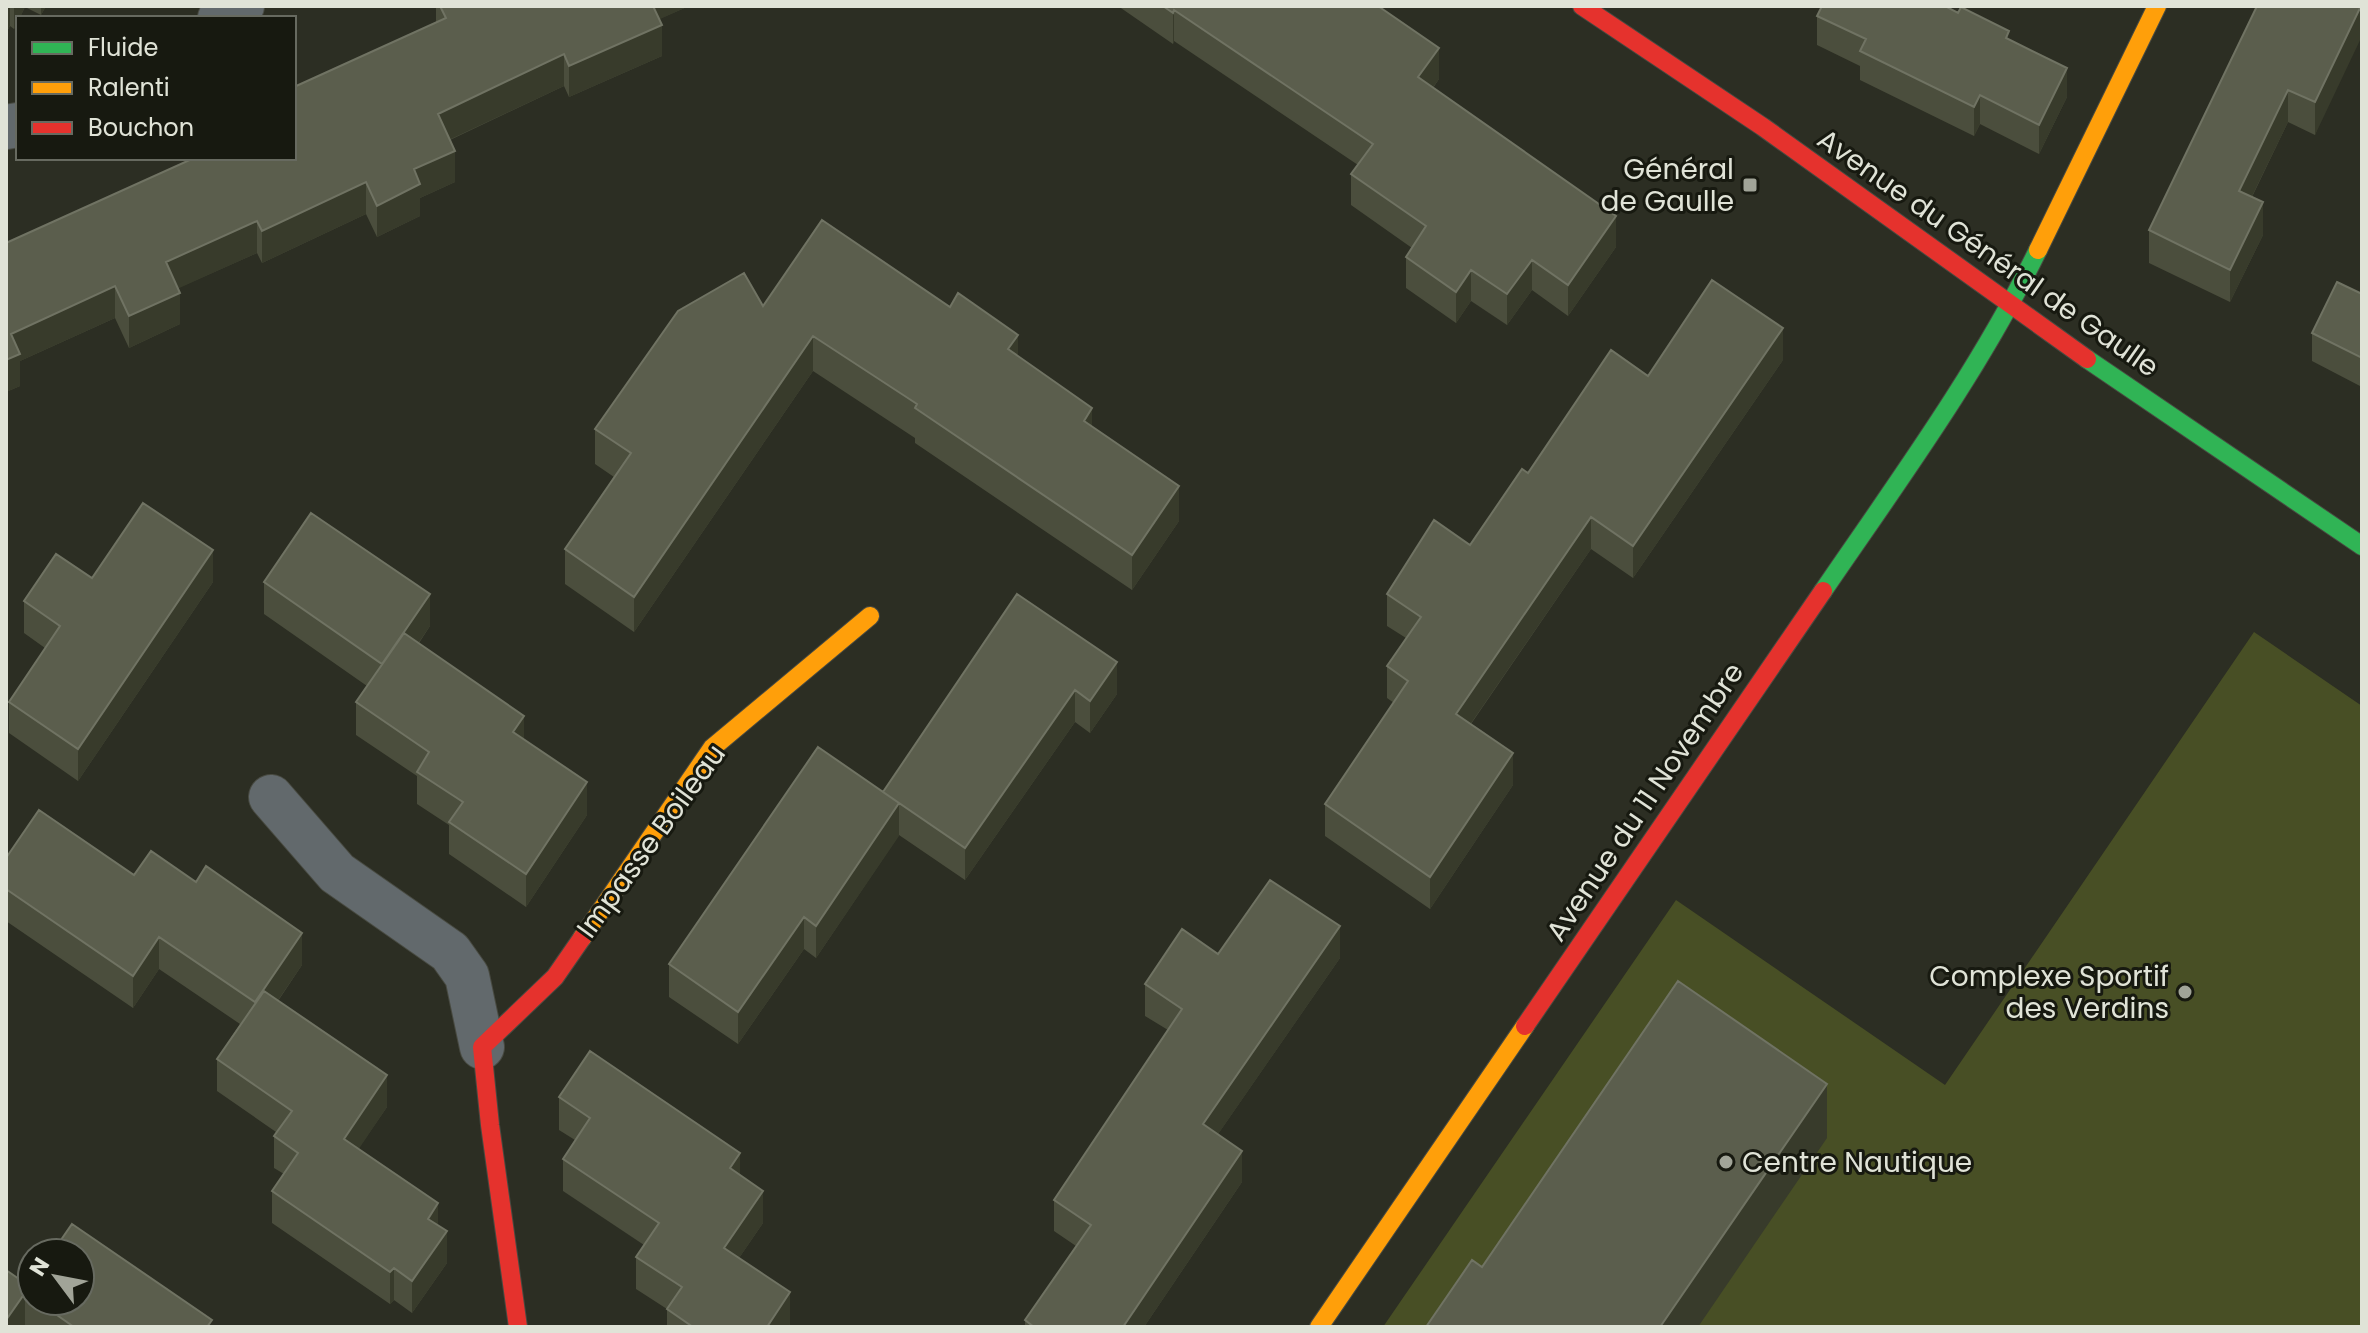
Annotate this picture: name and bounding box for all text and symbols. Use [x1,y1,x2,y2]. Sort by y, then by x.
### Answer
legend [16,16,296,160]
text: Fluide [88,31,158,64]
text: Ralenti [88,71,170,104]
text: Bouchon [88,111,194,144]
street label: Avenue du Général de Gaulle [1809,120,2167,386]
place label: Général de Gaulle [1600,150,1734,221]
marker: Général de Gaulle [1741,176,1759,194]
street label: Avenue du 11 Novembre [1537,655,1753,949]
street label: Impasse Boileau [567,736,735,946]
place label: Complexe Sportif des Verdins [1929,957,2169,1028]
marker: Complexe Sportif des Verdins [2176,983,2194,1001]
place label: Centre Nautique [1742,1143,1972,1182]
marker: Centre Nautique [1717,1153,1735,1171]
north arrow [16,1237,96,1317]
text: N [22,1251,57,1282]

